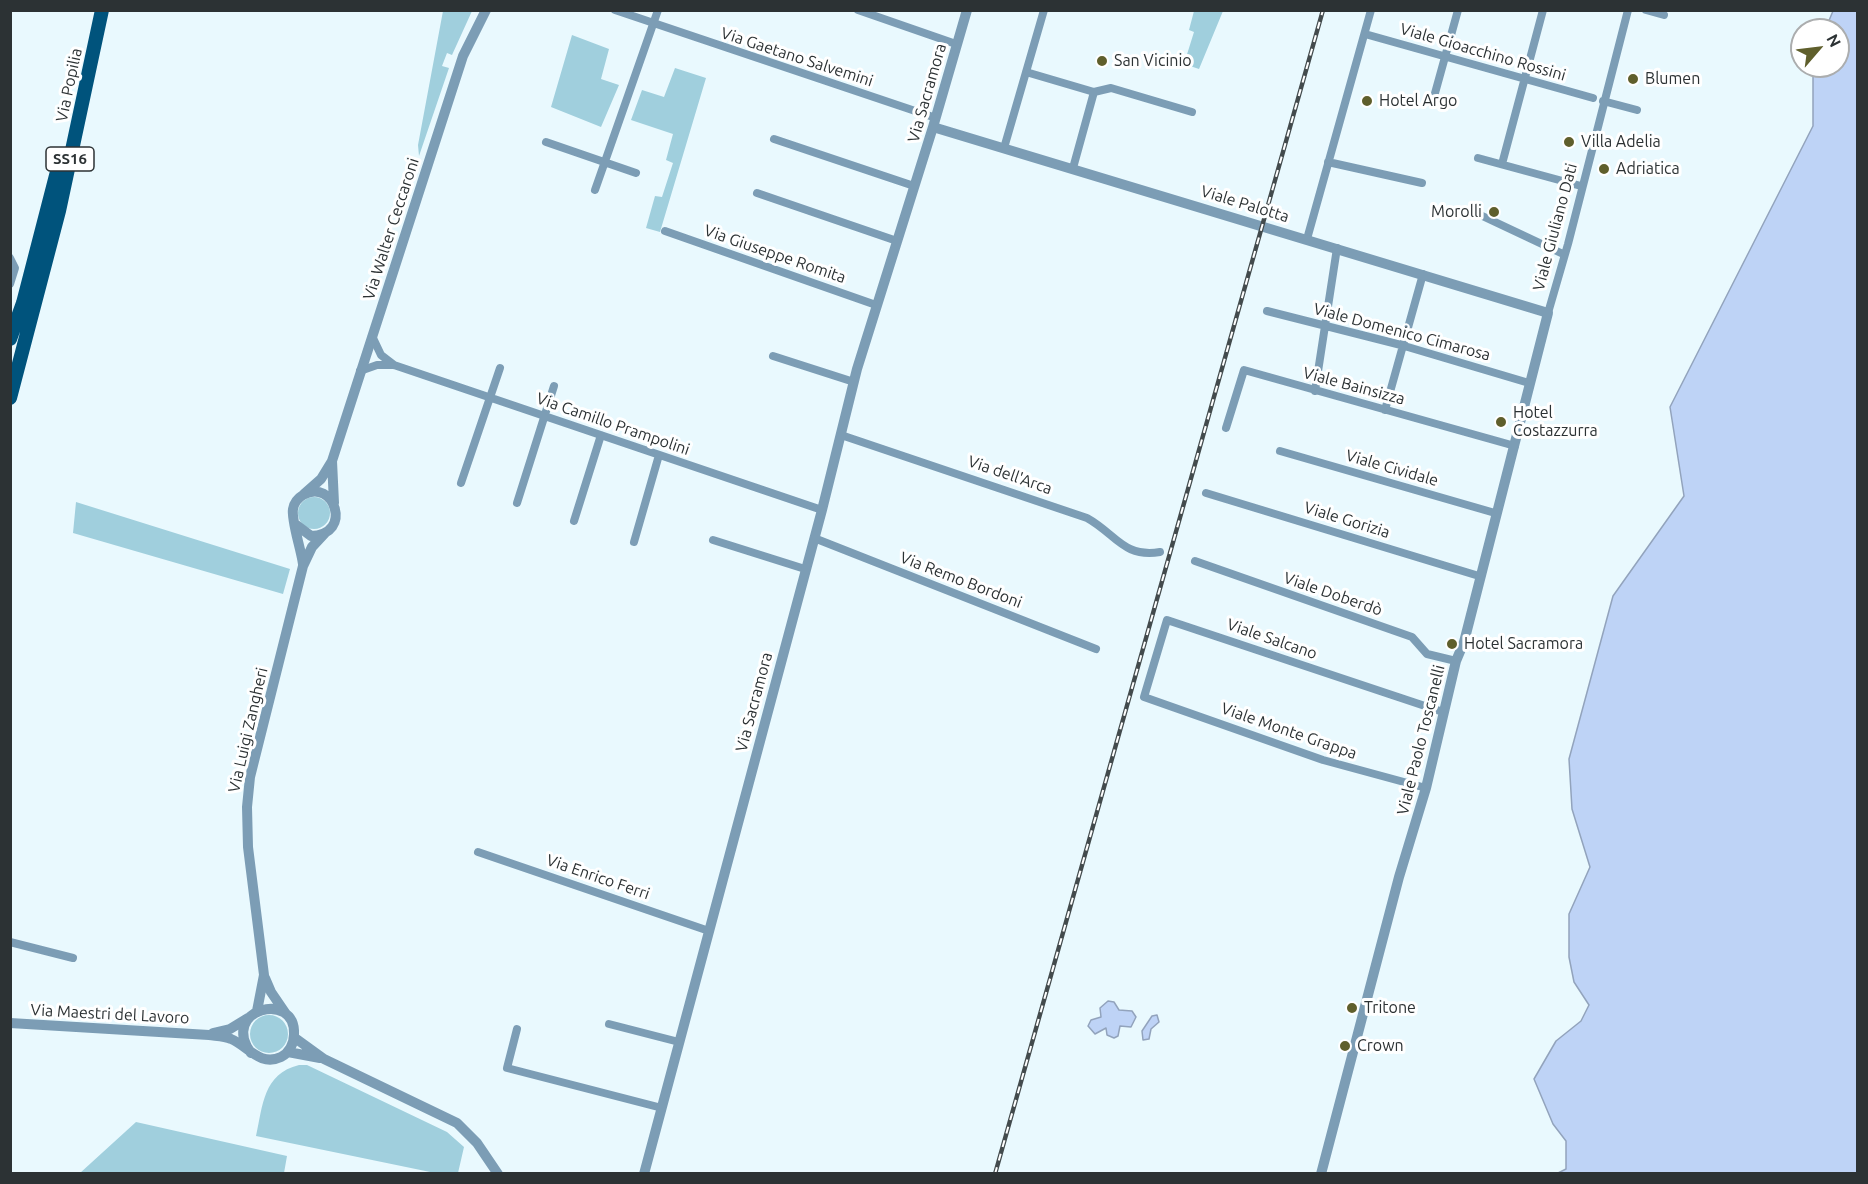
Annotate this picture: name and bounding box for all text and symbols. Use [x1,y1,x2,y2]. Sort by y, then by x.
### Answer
north arrow [1790,18,1850,78]
street label: Viale Gioacchino Rossini [1398,19,1568,85]
street label: Via Gaetano Salvemini [718,23,876,91]
text: N [1823,31,1845,50]
street label: Via Sacramora [904,41,950,145]
street label: Via Popilia [52,46,86,124]
place label: San Vicinio [1114,51,1192,71]
marker: San Vicinio [1095,54,1109,68]
place label: Blumen [1645,69,1700,89]
marker: Blumen [1626,72,1640,86]
place label: Hotel Argo [1379,91,1457,111]
marker: Hotel Argo [1360,94,1374,108]
place label: Villa Adelia [1581,132,1661,152]
marker: Villa Adelia [1562,135,1576,149]
road number: SS16 [46,147,94,171]
street label: Via Walter Ceccaroni [359,156,423,302]
place label: Adriatica [1616,159,1680,179]
street label: Viale Giuliano Dati [1529,161,1581,293]
marker: Adriatica [1597,162,1611,176]
street label: Viale Palotta [1198,181,1292,227]
place label: Morolli [1431,202,1482,222]
marker: Morolli [1487,205,1501,219]
street label: Via Giuseppe Romita [702,221,848,287]
street label: Viale Domenico Cimarosa [1311,299,1493,365]
street label: Viale Bainsizza [1301,363,1407,409]
street label: Via Camillo Prampolini [534,389,692,459]
place label: Hotel Costazzurra [1513,403,1598,441]
marker: Hotel Costazzurra [1494,415,1508,429]
street label: Viale Cividale [1343,446,1441,490]
street label: Via dell'Arca [965,452,1055,498]
street label: Viale Gorizia [1302,498,1392,542]
street label: Via Remo Bordoni [897,548,1025,612]
street label: Viale Doberdò [1281,568,1385,620]
street label: Viale Salcano [1224,615,1320,663]
place label: Hotel Sacramora [1464,634,1583,654]
marker: Hotel Sacramora [1445,637,1459,651]
street label: Via Sacramora [731,650,777,754]
street label: Viale Paolo Toscanelli [1393,663,1449,817]
street label: Via Luigi Zangheri [224,666,272,794]
street label: Viale Monte Grappa [1219,699,1359,763]
street label: Via Enrico Ferri [544,850,652,904]
place label: Tritone [1364,998,1416,1018]
street label: Via Maestri del Lavoro [30,1000,190,1028]
marker: Tritone [1345,1001,1359,1015]
place label: Crown [1357,1036,1404,1056]
marker: Crown [1338,1039,1352,1053]

